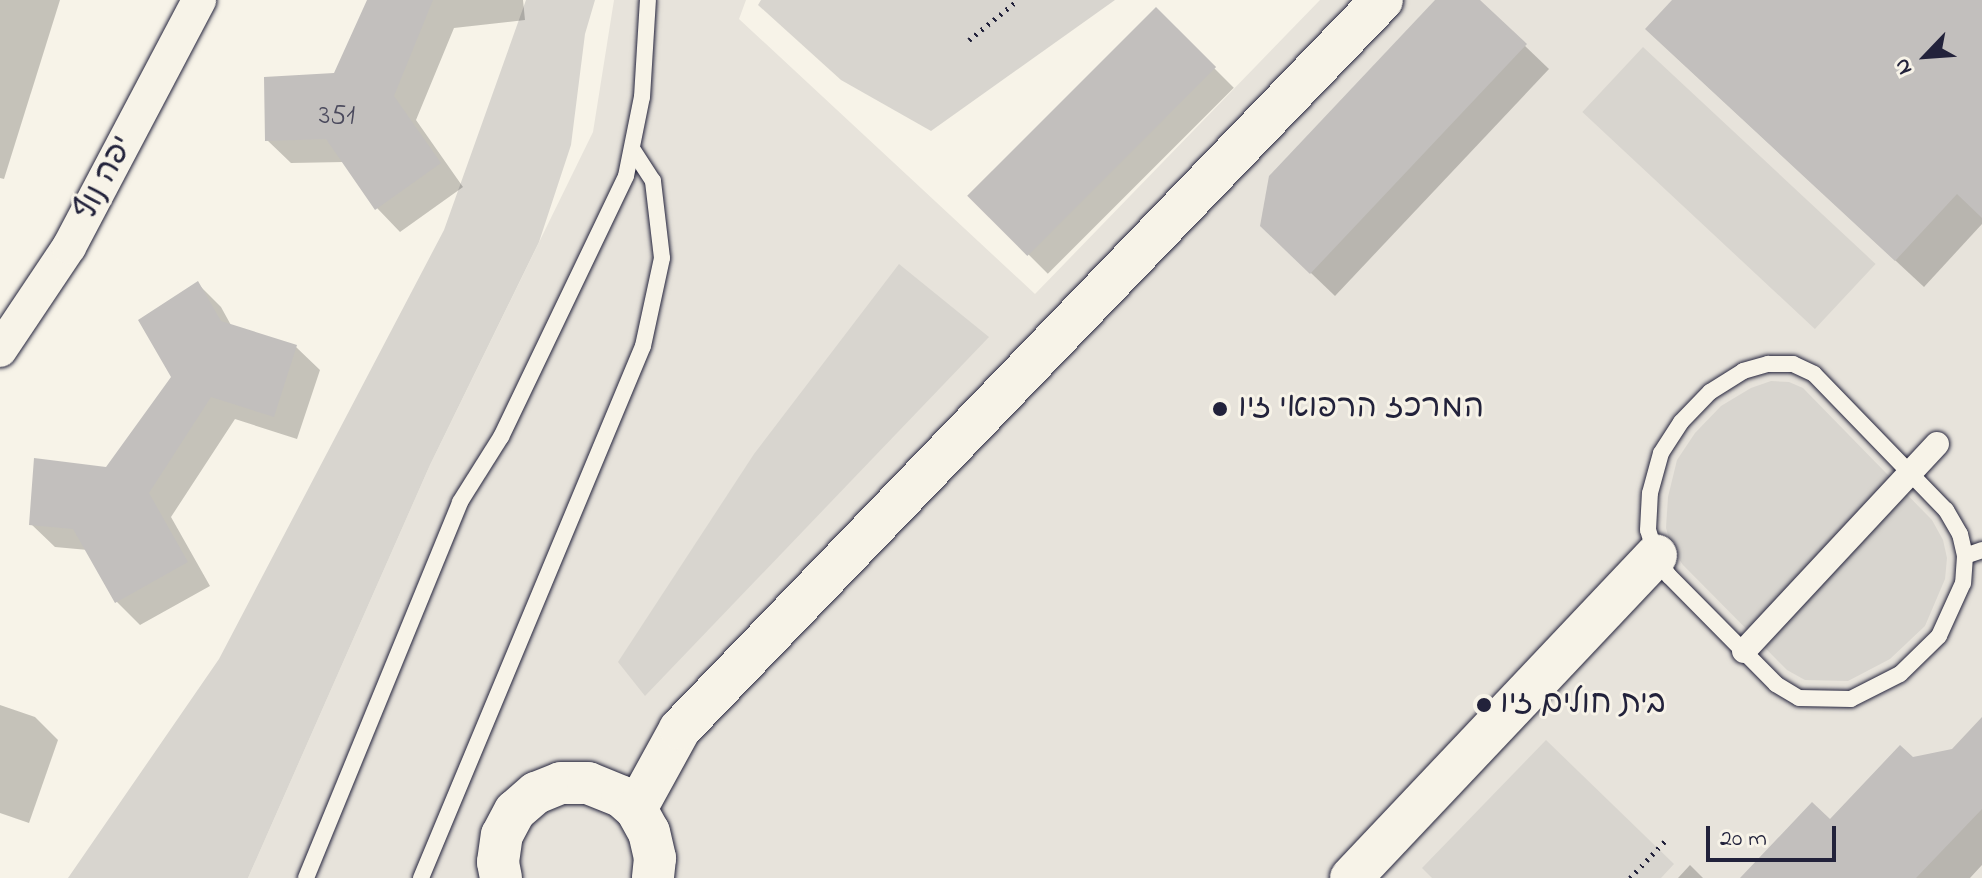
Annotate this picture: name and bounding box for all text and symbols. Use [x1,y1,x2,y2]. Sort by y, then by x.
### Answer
north arrow [1886,16,1966,96]
text: N [1887,53,1922,80]
house number: 351 [319,100,355,134]
street label: יפה נוף [68,130,144,228]
place label: המרכז הרפואי זיו [1238,390,1484,428]
marker: המרכז הרפואי זיו [1209,398,1231,420]
place label: בית חולים זיו [1500,686,1666,724]
marker: בית חולים זיו [1475,696,1493,714]
scale bar [1710,810,1840,860]
text: 20 m [1720,822,1767,857]

